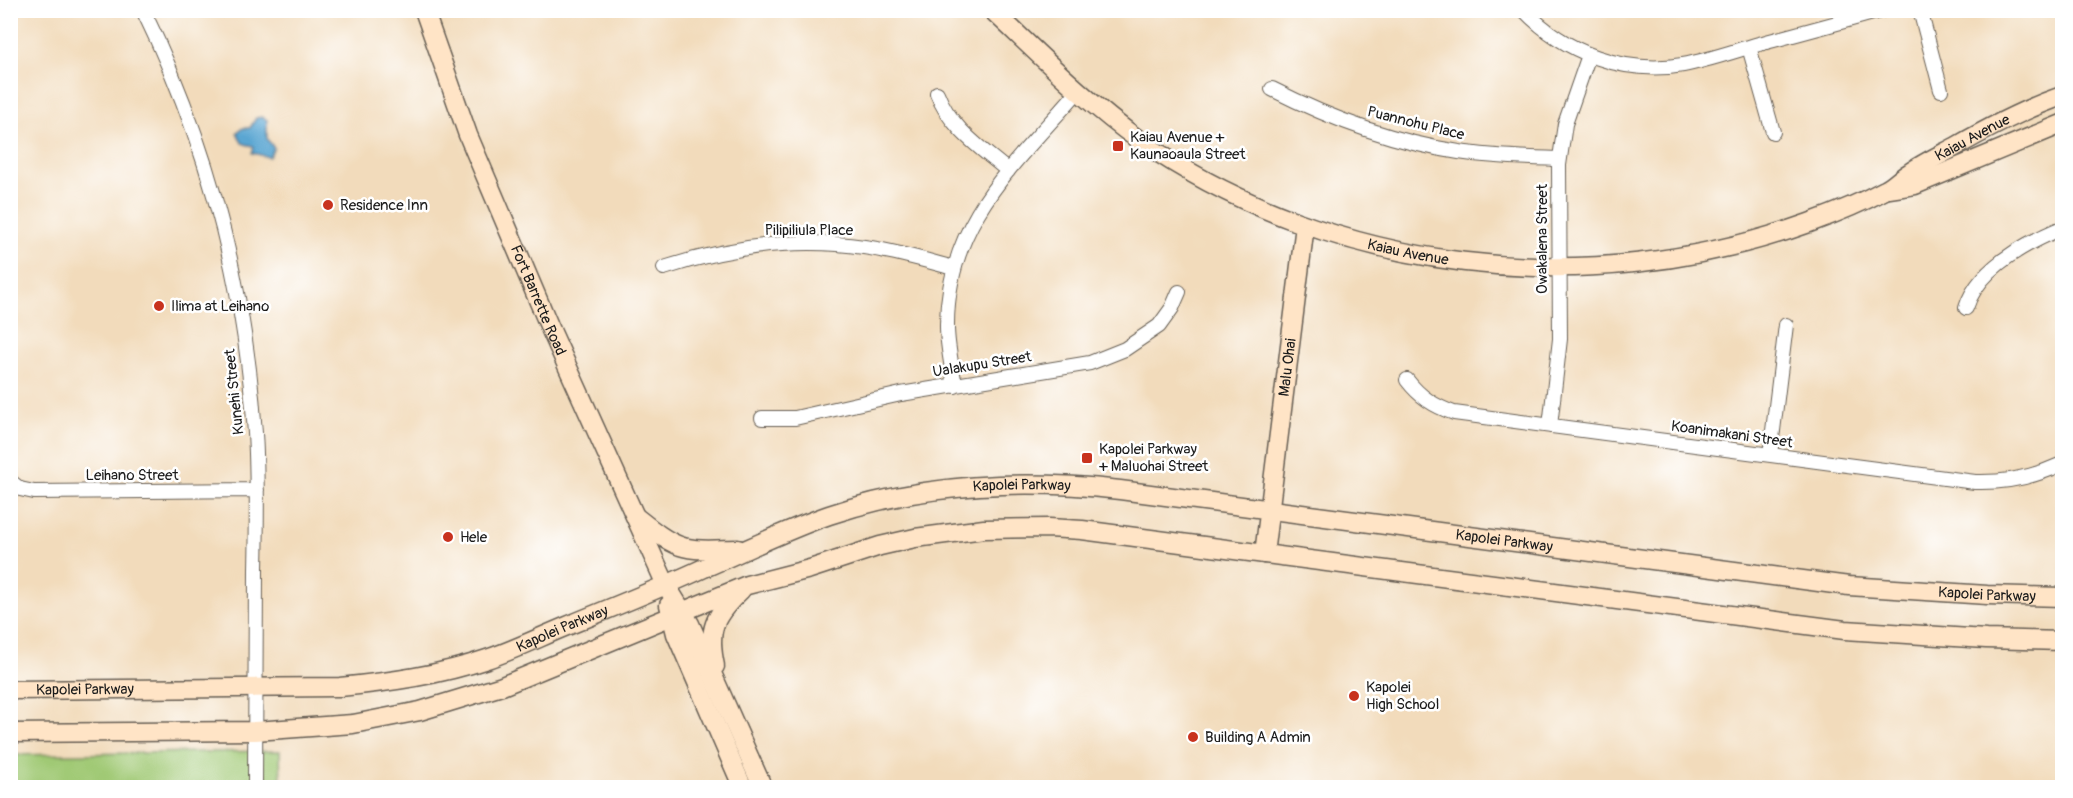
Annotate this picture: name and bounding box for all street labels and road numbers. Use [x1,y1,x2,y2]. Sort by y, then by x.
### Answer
street label: Puannohu Place [1365,102,1467,145]
street label: Kaiau Avenue [1932,110,2014,166]
street label: Owakalena Street [1533,183,1552,294]
street label: Pilipiliula Place [765,221,854,240]
street label: Kaiau Avenue [1365,235,1450,270]
street label: Fort Barrette Road [506,242,570,358]
street label: Malu Ohai [1275,337,1301,398]
street label: Kunehi Street [220,347,248,436]
street label: Ualakupu Street [931,347,1034,382]
street label: Koanimakani Street [1670,417,1795,453]
street label: Leihano Street [86,466,179,485]
street label: Kapolei Parkway [972,475,1072,496]
street label: Kapolei Parkway [1454,525,1554,557]
street label: Kapolei Parkway [1937,583,2037,606]
street label: Kapolei Parkway [513,601,612,657]
street label: Kapolei Parkway [36,680,135,700]

